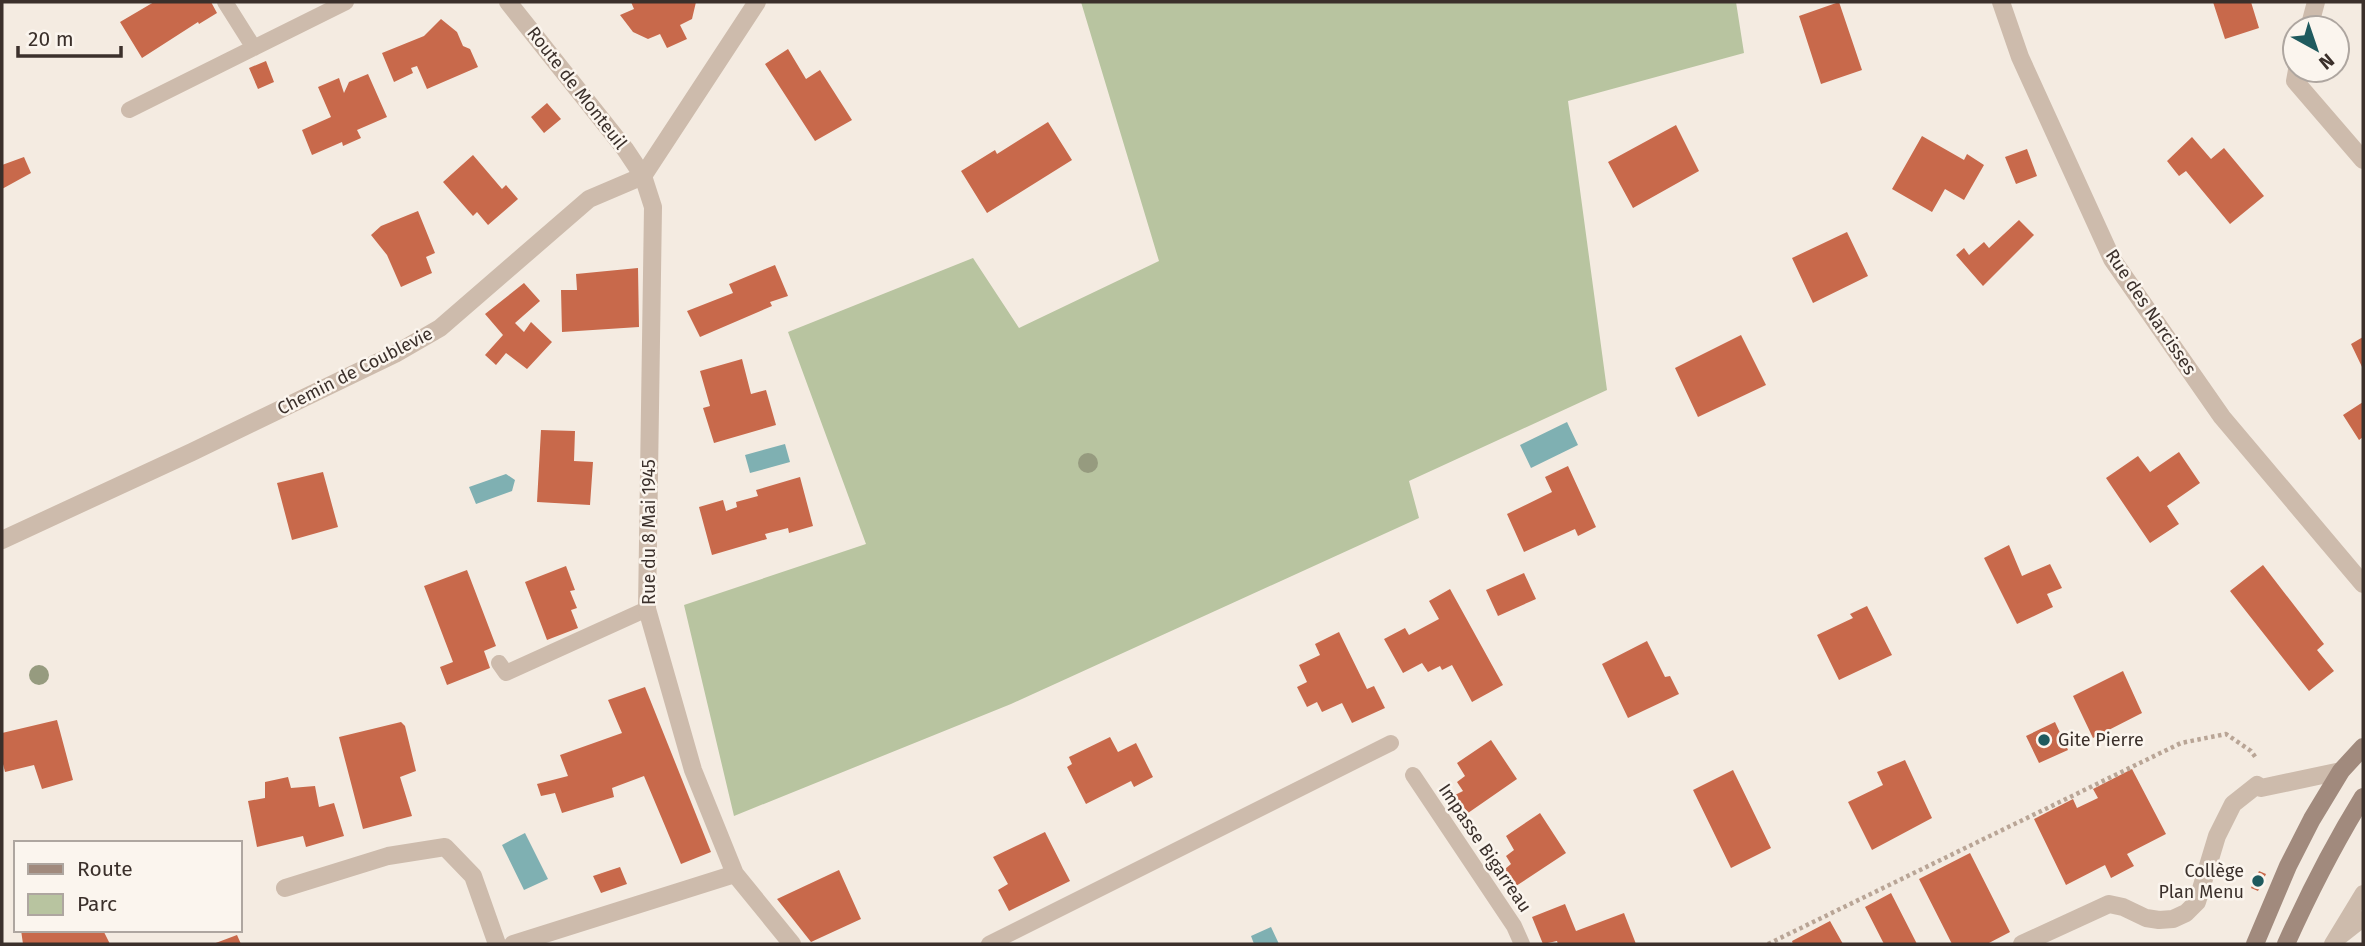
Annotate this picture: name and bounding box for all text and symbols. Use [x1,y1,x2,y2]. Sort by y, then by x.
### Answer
scale bar [18,14,121,58]
north arrow [2281,14,2351,84]
street label: Route de Monteuil [522,22,632,154]
text: 20 m [28,26,74,52]
text: N [2314,49,2339,75]
street label: Rue des Narcisses [2101,245,2201,379]
street label: Chemin de Coublevie [274,322,436,420]
street label: Rue du 8 Mai 1945 [638,459,660,605]
place label: Gite Pierre [2058,729,2144,751]
marker: Gite Pierre [2036,732,2052,748]
street label: Impasse Bigarreau [1434,780,1536,916]
legend [14,841,242,932]
text: Route [77,856,133,882]
place label: Collège Plan Menu [2159,860,2244,903]
marker: Collège Plan Menu [2250,873,2266,889]
text: Parc [77,891,117,917]

